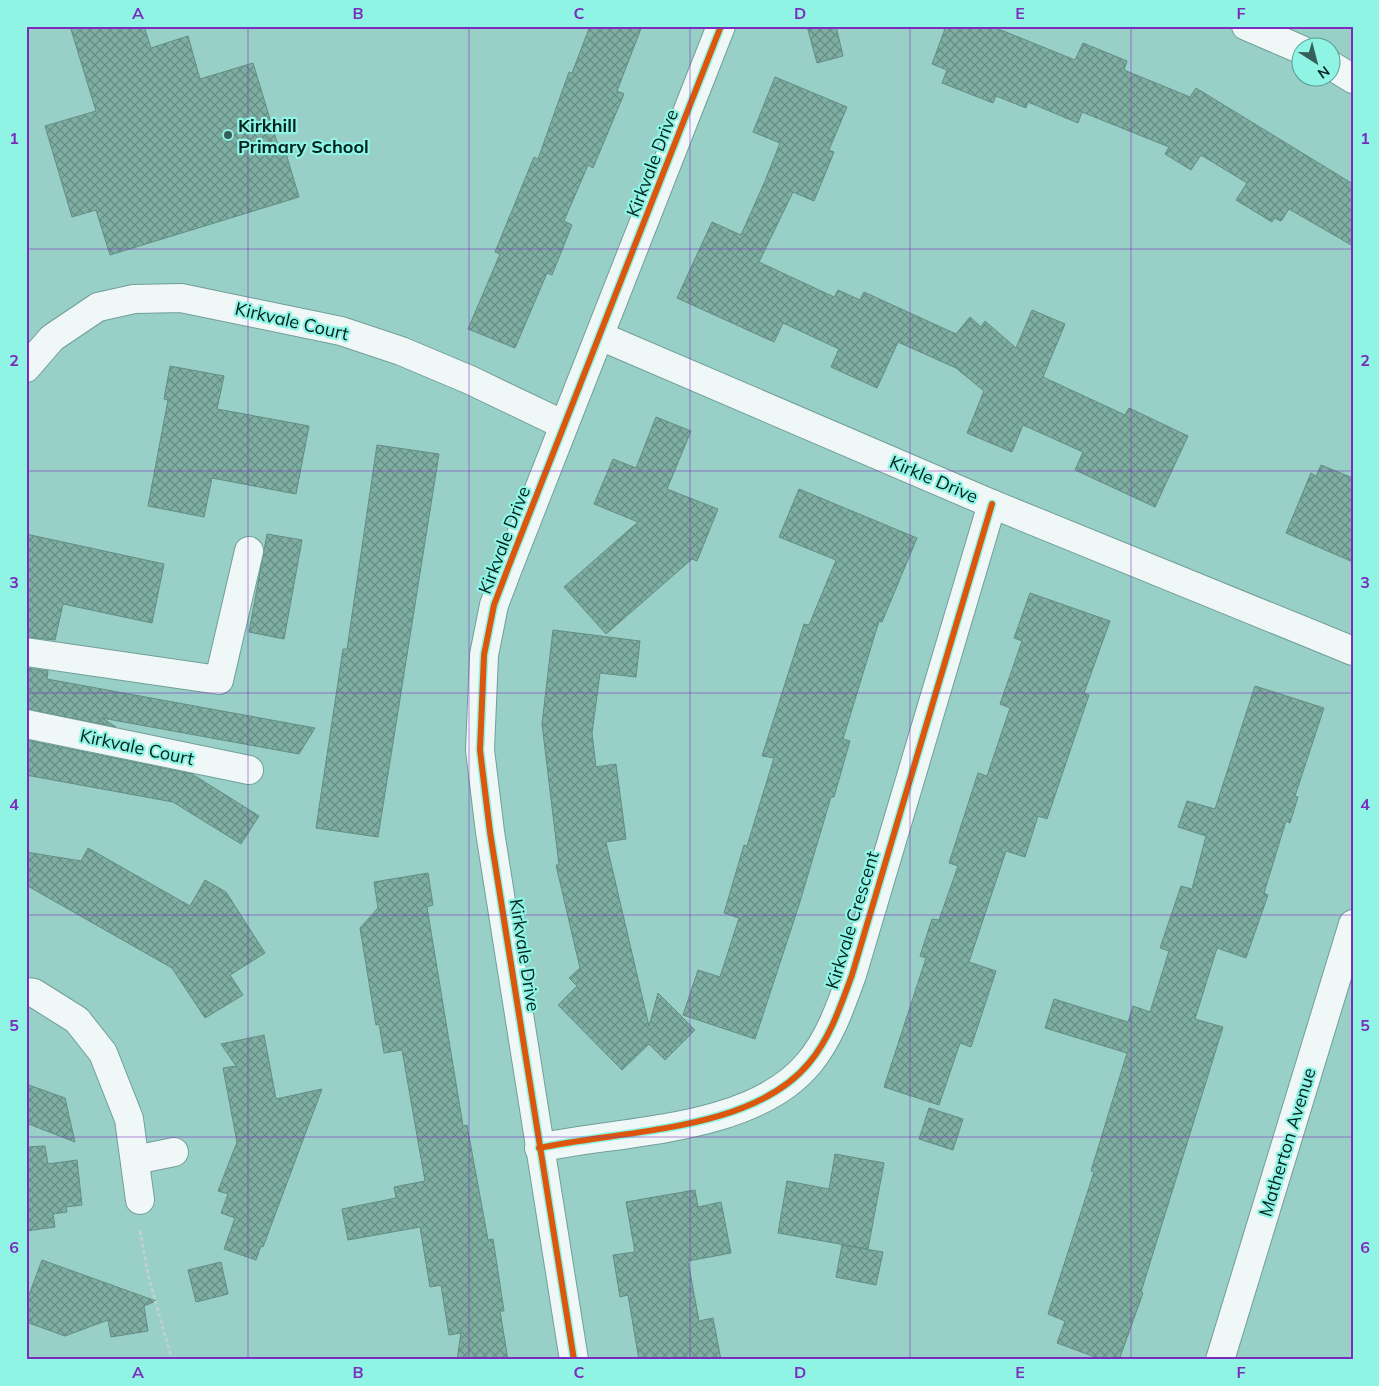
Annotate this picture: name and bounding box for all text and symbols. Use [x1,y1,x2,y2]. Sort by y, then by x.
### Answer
text: A [132,3,144,23]
text: B [352,3,364,23]
text: C [574,3,585,23]
text: D [794,3,806,23]
text: E [1015,3,1025,23]
text: F [1236,3,1246,23]
north arrow [1292,38,1342,88]
text: N [1314,62,1333,83]
street label: Kirkvale Drive [621,106,683,220]
place label: Kirkhill Primary School [238,114,369,158]
text: 1 [9,128,19,148]
text: 1 [1360,128,1370,148]
marker: Kirkhill Primary School [222,129,234,141]
street label: Kirkvale Court [233,297,351,345]
text: 2 [9,350,19,370]
text: 2 [1360,350,1370,370]
street label: Kirkle Drive [886,450,982,508]
street label: Kirkvale Drive [473,483,535,597]
text: 3 [9,572,19,592]
text: 3 [1360,572,1370,592]
street label: Kirkvale Court [78,724,196,770]
text: 4 [9,794,19,814]
text: 4 [1360,794,1370,814]
street label: Kirkvale Crescent [820,848,884,992]
street label: Kirkvale Drive [505,897,545,1013]
text: 5 [9,1015,19,1035]
text: 5 [1360,1015,1370,1035]
street label: Matherton Avenue [1253,1065,1321,1219]
text: 6 [9,1237,19,1257]
text: 6 [1360,1237,1370,1257]
text: A [132,1362,144,1382]
text: B [352,1362,364,1382]
text: C [574,1362,585,1382]
text: D [794,1362,806,1382]
text: E [1015,1362,1025,1382]
text: F [1236,1362,1246,1382]

